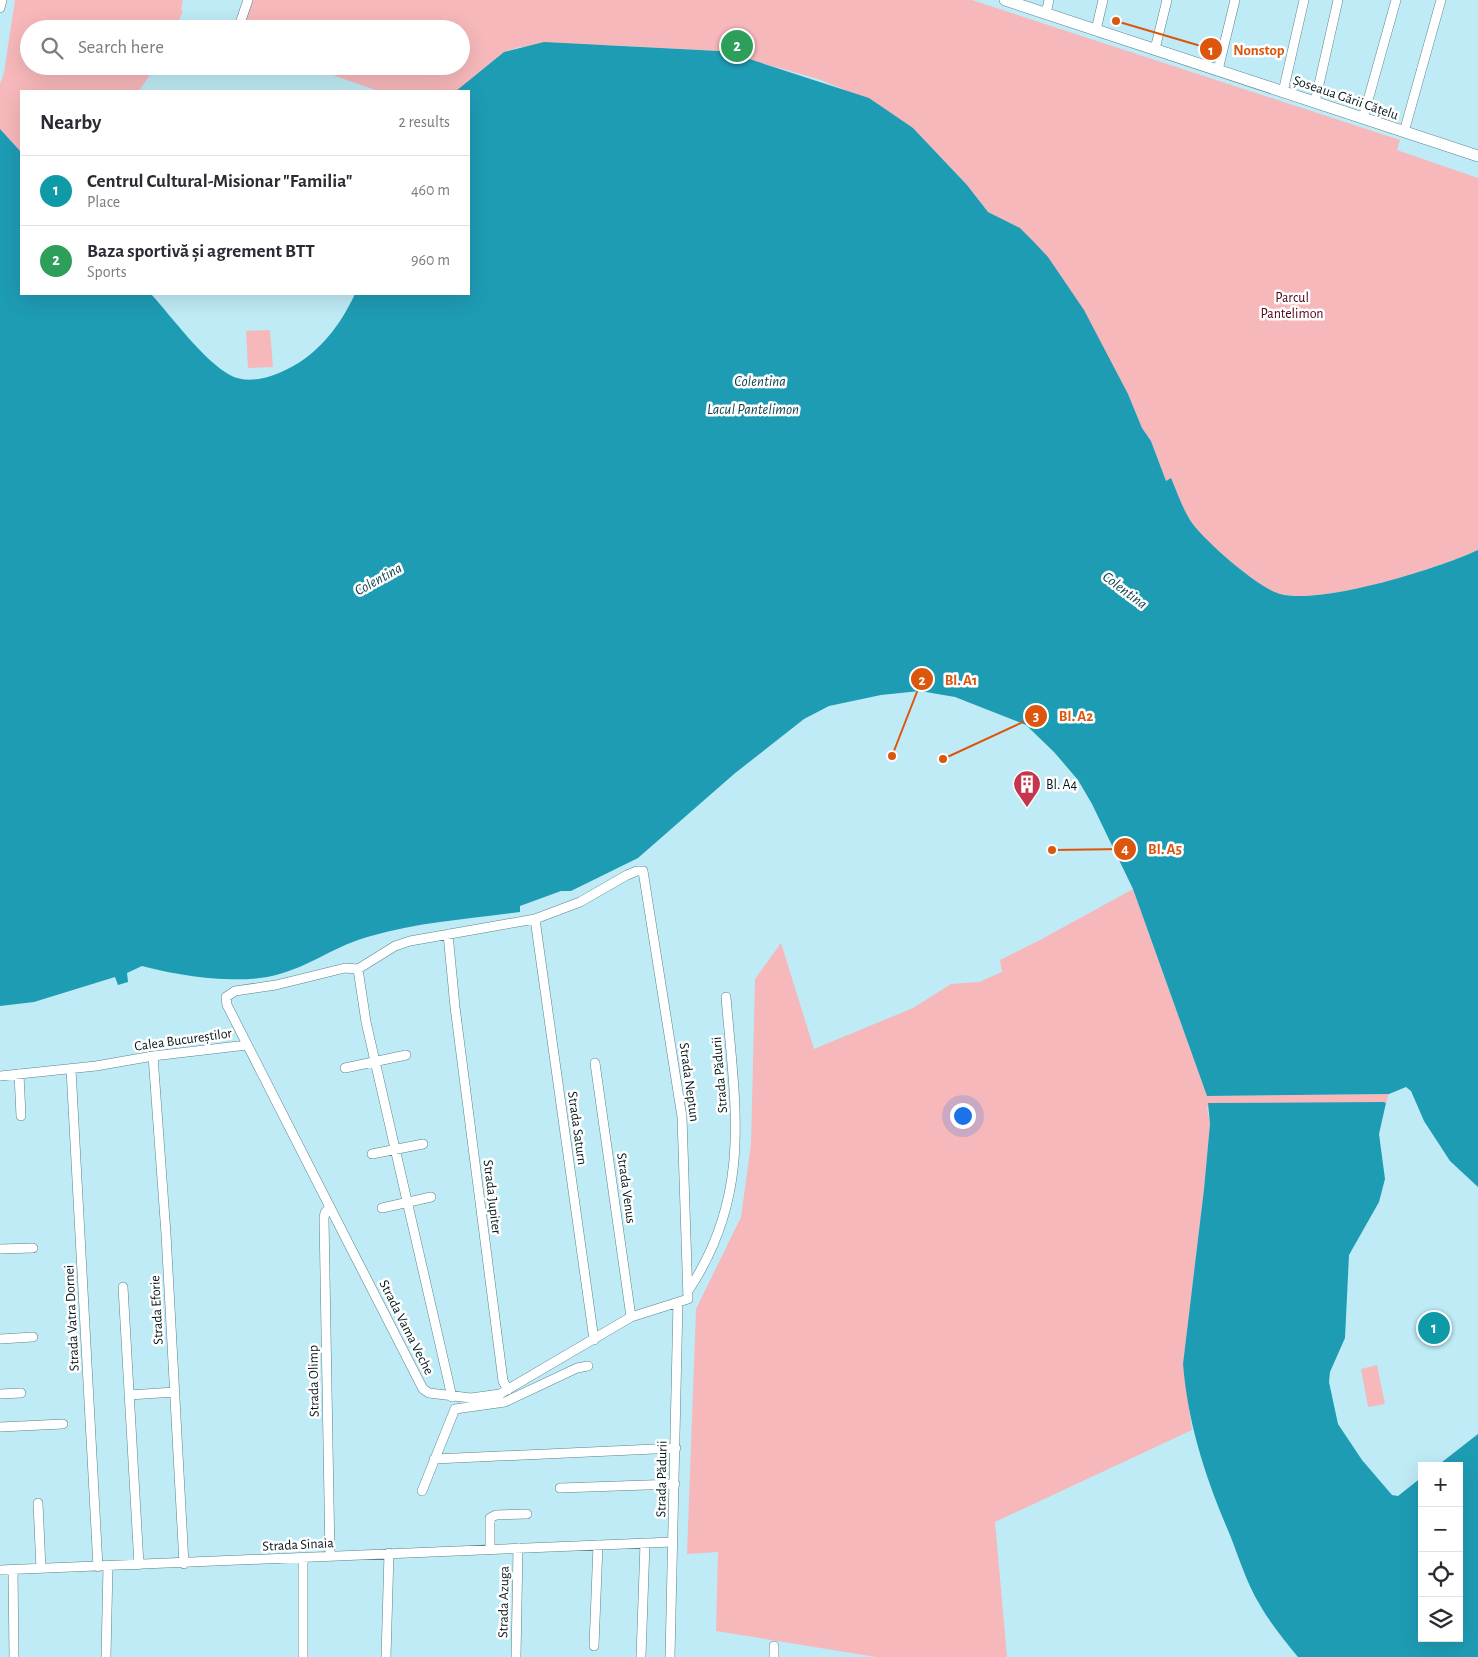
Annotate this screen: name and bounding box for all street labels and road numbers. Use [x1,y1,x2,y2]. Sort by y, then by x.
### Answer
street label: Șoseaua Gării Cățelu [1291,73,1400,123]
street label: Calea Bucureștilor [134,1026,233,1055]
street label: Strada Pădurii [710,1036,730,1114]
street label: Strada Neptun [677,1042,701,1122]
street label: Strada Saturn [565,1091,589,1166]
street label: Strada Venus [614,1152,638,1224]
street label: Strada Jupiter [480,1159,504,1236]
street label: Strada Vatra Dornei [62,1264,82,1372]
street label: Strada Eforie [148,1275,166,1345]
street label: Strada Vama Veche [376,1278,436,1377]
street label: Strada Olimp [306,1345,322,1417]
street label: Strada Pădurii [654,1440,670,1518]
street label: Strada Sinaia [262,1536,335,1554]
street label: Strada Azuga [496,1565,512,1638]

